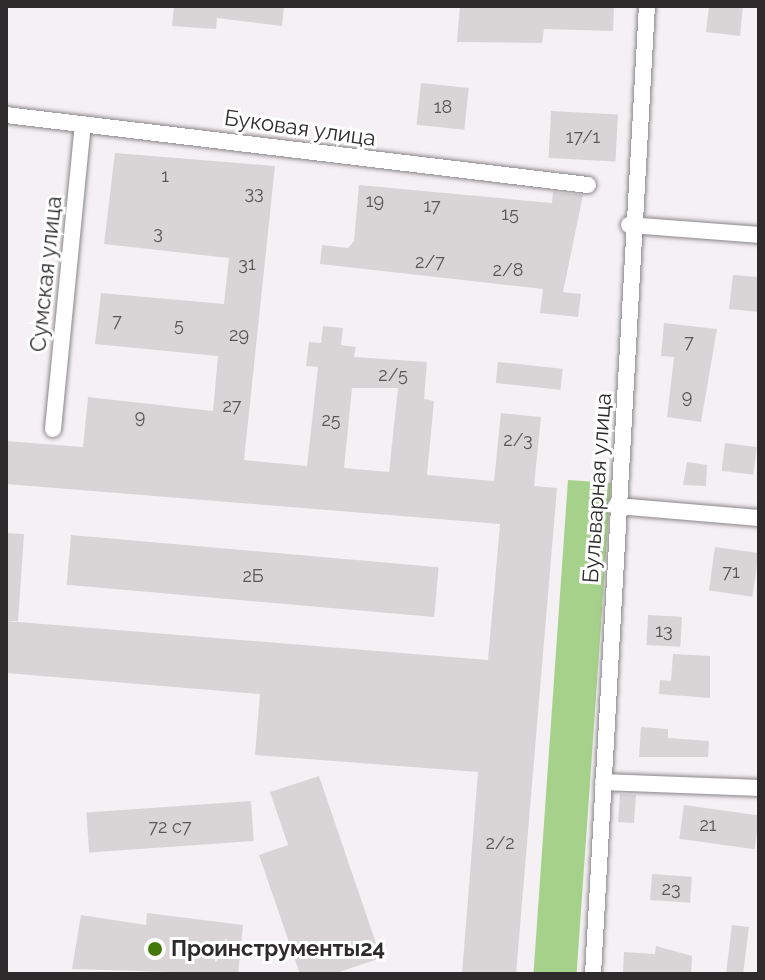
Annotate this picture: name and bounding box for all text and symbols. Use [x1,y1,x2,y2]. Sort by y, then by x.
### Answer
house number: 18 [434,96,452,118]
street label: Буковая улица [222,104,378,152]
house number: 17/1 [566,126,600,148]
house number: 1 [161,165,169,187]
house number: 33 [244,182,264,204]
house number: 19 [366,190,384,212]
street label: Сумская улица [25,194,67,354]
house number: 17 [423,195,441,217]
house number: 15 [501,203,519,225]
house number: 3 [153,222,163,244]
house number: 2/7 [415,251,445,273]
house number: 31 [238,253,256,275]
house number: 2/8 [493,259,523,281]
house number: 7 [112,310,122,332]
house number: 5 [174,314,184,336]
house number: 29 [229,324,249,346]
house number: 7 [684,331,694,353]
house number: 2/5 [378,364,408,386]
house number: 9 [682,386,692,408]
street label: Бульварная улица [577,392,617,584]
house number: 27 [222,395,242,417]
house number: 9 [135,406,145,428]
house number: 25 [321,409,341,431]
house number: 2/3 [503,429,533,451]
house number: 71 [722,561,740,583]
house number: 2Б [242,565,264,587]
house number: 13 [655,620,673,642]
house number: 21 [699,814,717,836]
house number: 72 с7 [148,816,192,838]
house number: 2/2 [485,832,515,854]
house number: 23 [662,878,680,900]
place label: Проинструменты24 [171,936,385,962]
marker: Проинструменты24 [146,940,164,958]

